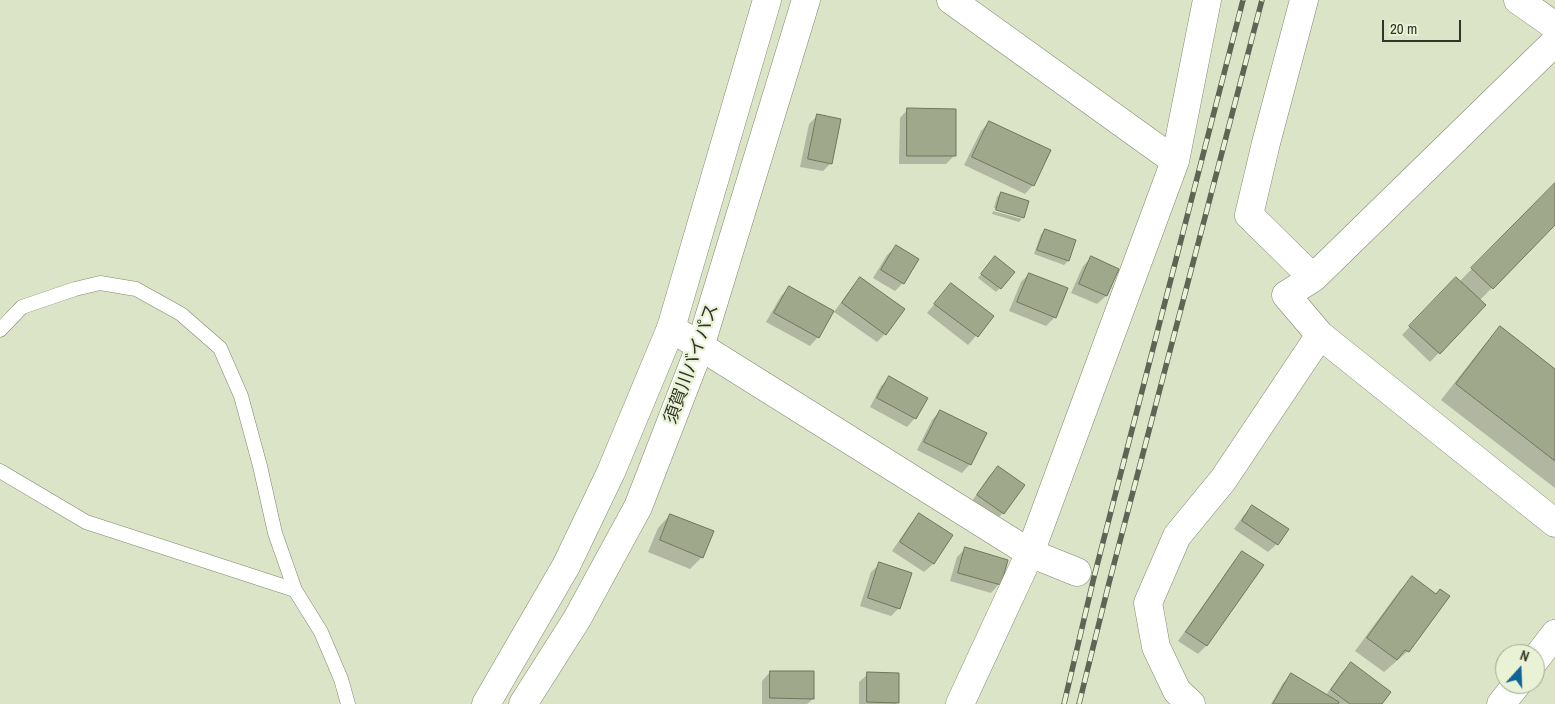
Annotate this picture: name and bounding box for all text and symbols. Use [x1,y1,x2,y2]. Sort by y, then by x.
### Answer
scale bar [1385,10,1464,42]
text: 20 m [1390,18,1417,39]
street label: 須賀川バイパス [660,301,724,427]
north arrow [1495,644,1545,694]
text: N [1518,646,1532,666]

